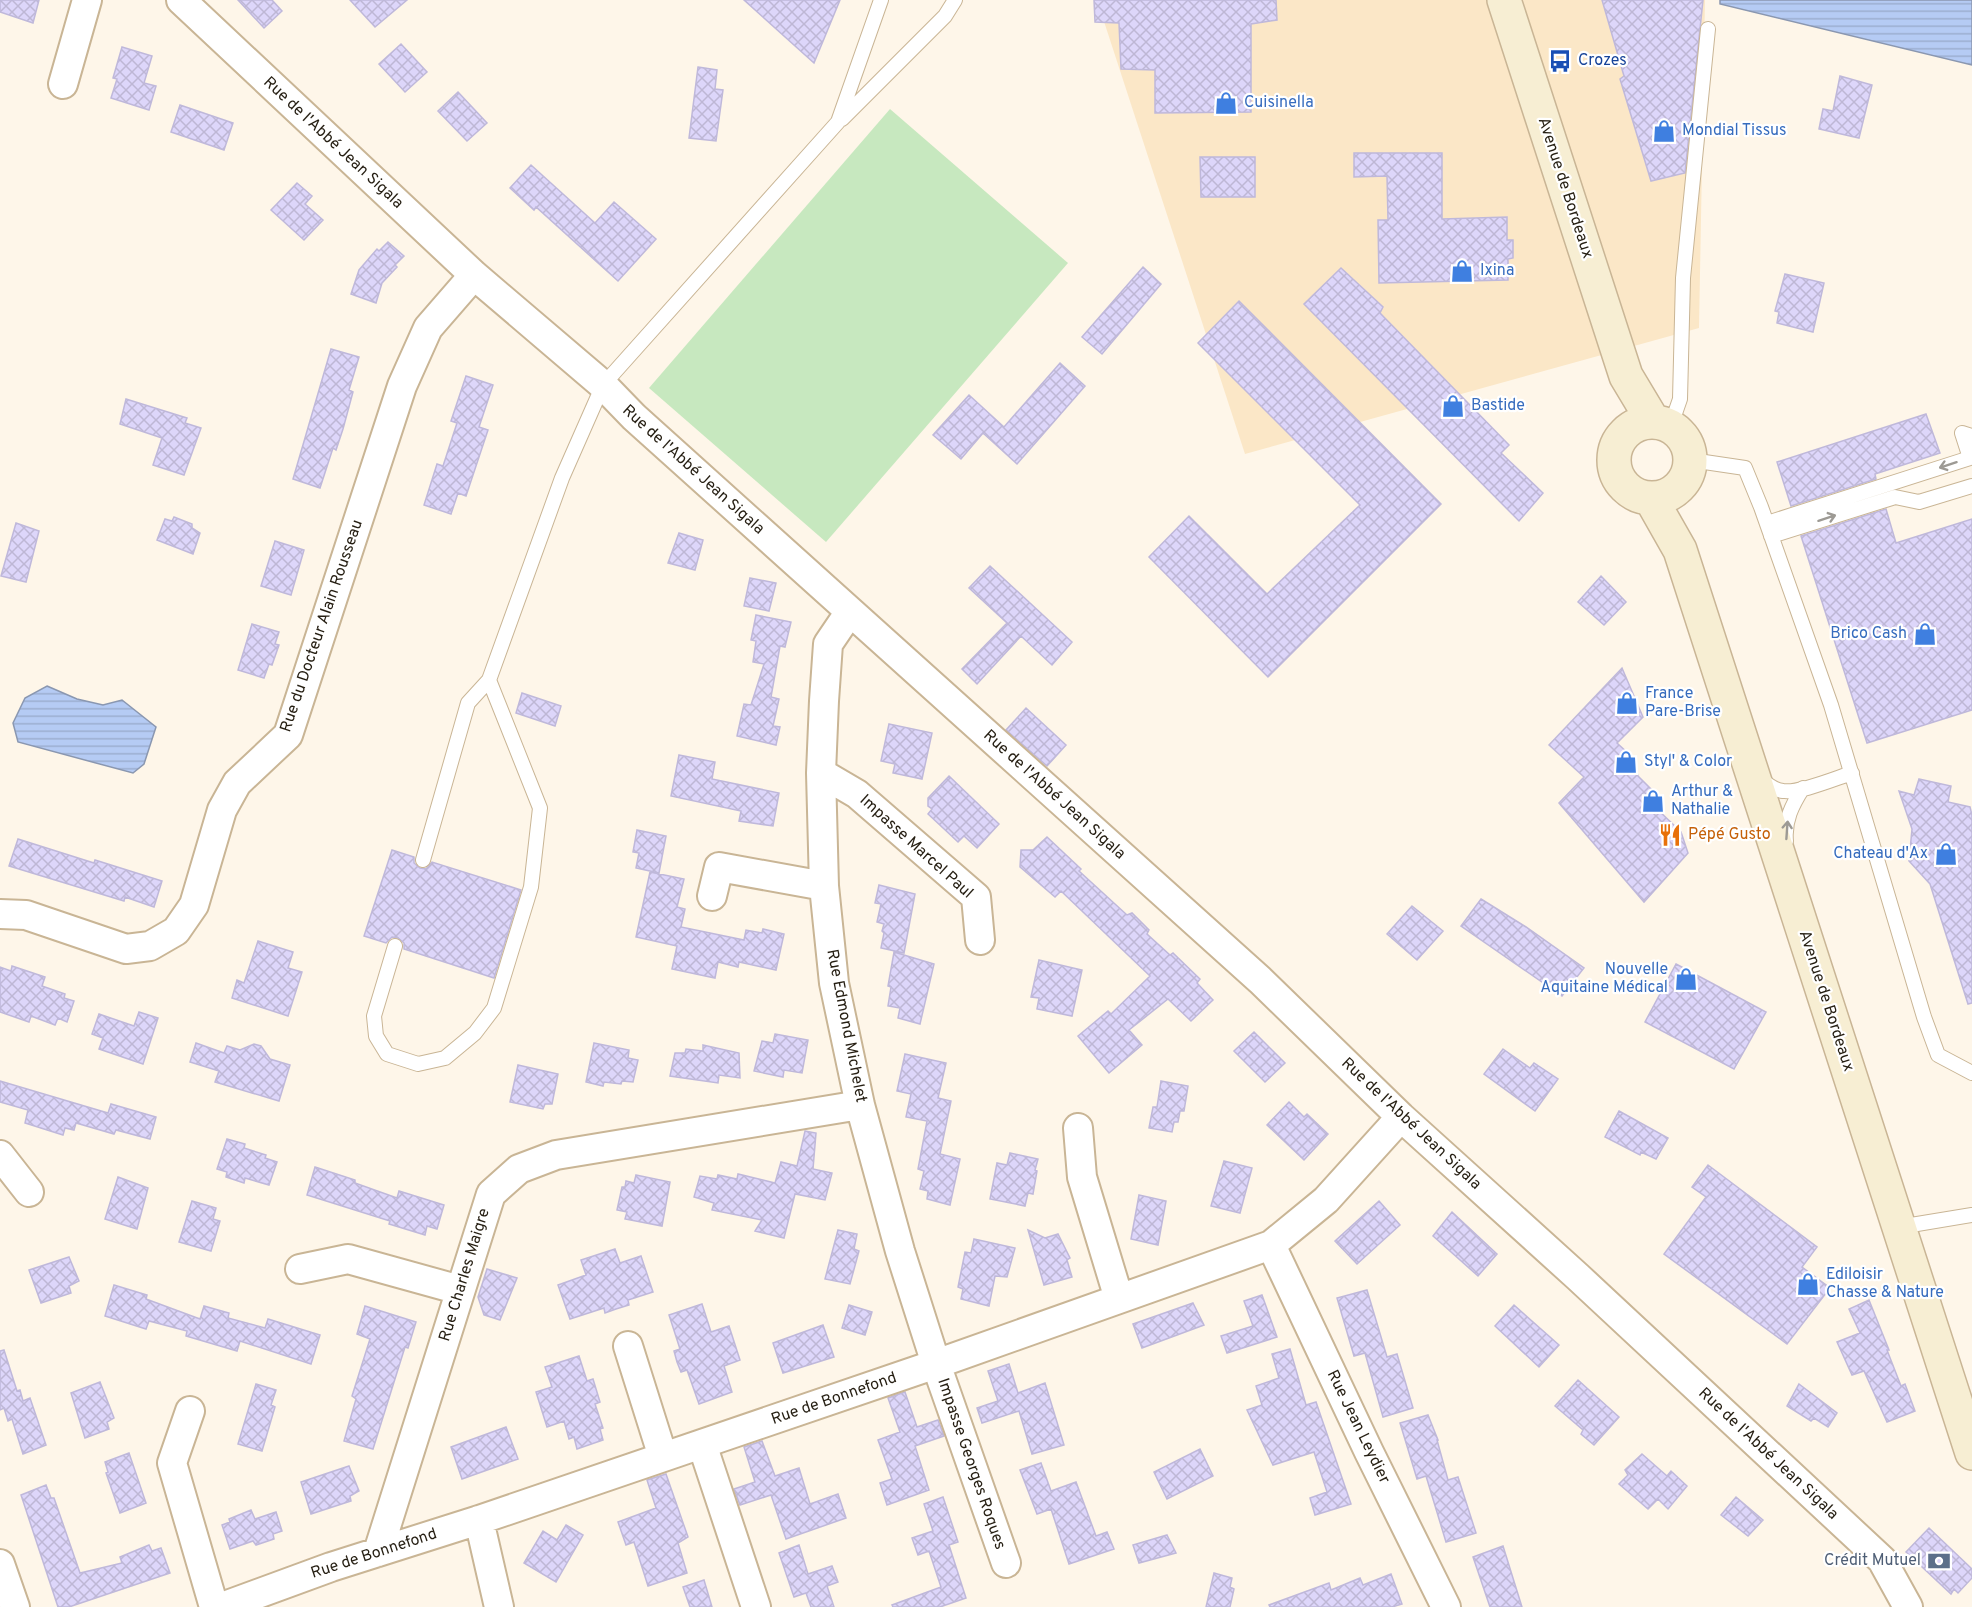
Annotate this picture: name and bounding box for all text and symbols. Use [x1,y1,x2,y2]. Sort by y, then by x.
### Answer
bus stop icon: Crozes [1547,48,1573,74]
place label: Crozes [1578,51,1627,71]
street label: Rue de l'Abbé Jean Sigala [259,73,407,213]
shop icon: Cuisinella [1213,90,1239,116]
place label: Cuisinella [1244,93,1314,113]
street label: Avenue de Bordeaux [1533,115,1597,261]
shop icon: Mondial Tissus [1651,118,1677,144]
place label: Mondial Tissus [1682,121,1787,141]
shop icon: Ixina [1449,258,1475,284]
place label: Ixina [1480,261,1514,281]
shop icon: Bastide [1440,393,1466,419]
place label: Bastide [1471,396,1525,416]
street label: Rue de l'Abbé Jean Sigala [618,401,768,539]
one-way arrow [1939,460,1958,471]
one-way arrow [1817,512,1836,523]
street label: Rue du Docteur Alain Rousseau [276,517,368,735]
shop icon: Brico Cash [1912,621,1938,647]
place label: Brico Cash [1830,624,1907,644]
place label: France Pare-Brise [1645,684,1721,722]
shop icon: France Pare-Brise [1614,690,1640,716]
street label: Rue de l'Abbé Jean Sigala [979,726,1129,864]
shop icon: Styl' & Color [1613,749,1639,775]
place label: Styl' & Color [1644,752,1732,772]
place label: Arthur & Nathalie [1671,782,1733,820]
shop icon: Arthur & Nathalie [1640,788,1666,814]
street label: Impasse Marcel Paul [855,791,977,903]
one-way arrow [1782,821,1793,840]
restaurant icon: Pépé Gusto [1657,822,1683,848]
place label: Pépé Gusto [1688,825,1771,845]
shop icon: Chateau d'Ax [1933,841,1959,867]
place label: Chateau d'Ax [1833,844,1928,864]
street label: Avenue de Bordeaux [1794,928,1858,1074]
street label: Rue Edmond Michelet [821,948,871,1104]
place label: Nouvelle Aquitaine Médical [1540,960,1668,998]
shop icon: Nouvelle Aquitaine Médical [1673,966,1699,992]
street label: Rue de l'Abbé Jean Sigala [1337,1054,1485,1194]
street label: Rue Charles Maigre [435,1206,495,1344]
place label: Ediloisir Chasse & Nature [1826,1265,1944,1303]
shop icon: Ediloisir Chasse & Nature [1795,1271,1821,1297]
street label: Rue Jean Leydier [1322,1367,1394,1487]
street label: Rue de Bonnefond [769,1368,899,1430]
street label: Impasse Georges Roques [932,1376,1010,1552]
street label: Rue de l'Abbé Jean Sigala [1694,1384,1842,1524]
street label: Rue de Bonnefond [308,1524,440,1584]
bank icon: Crédit Mutuel [1926,1548,1952,1574]
place label: Crédit Mutuel [1824,1551,1921,1571]

